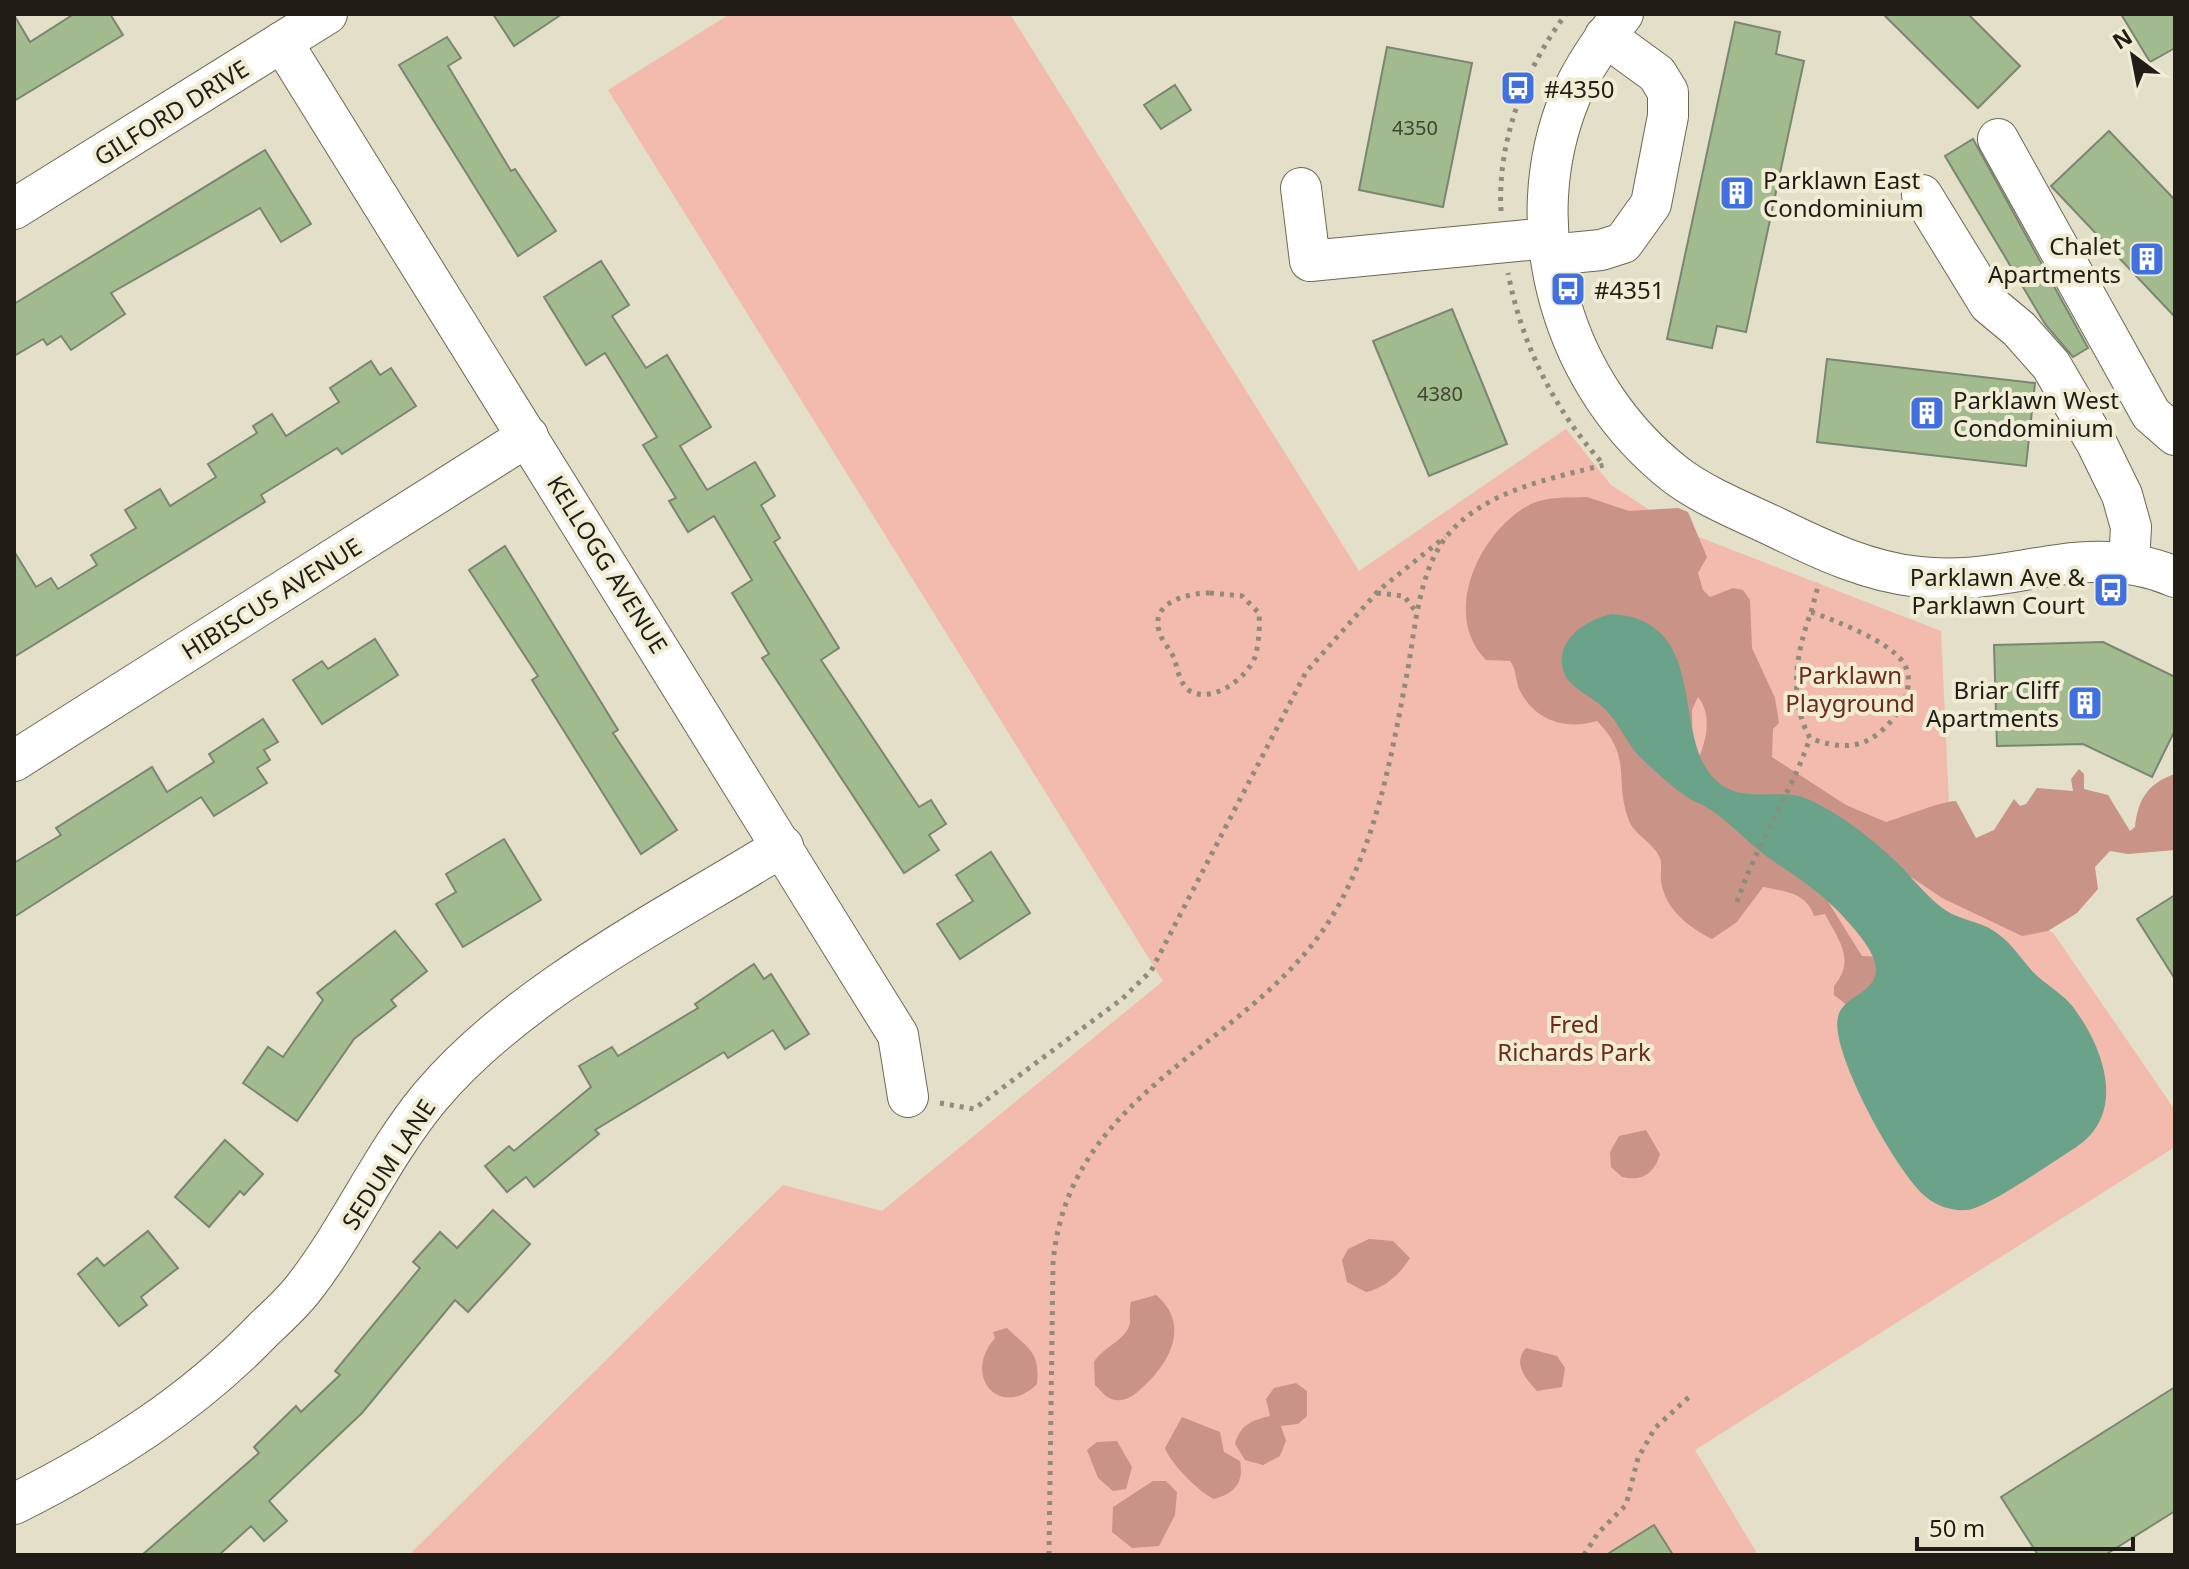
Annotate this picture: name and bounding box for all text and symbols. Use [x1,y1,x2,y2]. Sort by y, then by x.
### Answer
north arrow [2093,16,2173,96]
text: N [2106,21,2137,56]
street label: GILFORD DRIVE [87,51,255,173]
bus stop icon: #4350 [1499,69,1537,107]
place label: #4350 [1544,72,1614,105]
house number: 4350 [1392,114,1438,141]
place label: Parklawn East Condominium [1763,163,1924,224]
building icon: Parklawn East Condominium [1718,174,1756,212]
place label: Chalet Apartments [1988,229,2121,290]
building icon: Chalet Apartments [2128,240,2166,278]
bus stop icon: #4351 [1549,270,1587,308]
place label: #4351 [1594,273,1664,306]
house number: 4380 [1417,380,1463,407]
place label: Parklawn West Condominium [1953,383,2119,444]
building icon: Parklawn West Condominium [1908,394,1946,432]
street label: KELLOGG AVENUE [540,469,676,659]
street label: HIBISCUS AVENUE [175,529,367,667]
place label: Parklawn Ave & Parklawn Court [1910,560,2085,621]
bus stop icon: Parklawn Ave & Parklawn Court [2092,571,2130,609]
park label: Parklawn Playground [1785,658,1915,719]
place label: Briar Cliff Apartments [1926,673,2060,734]
building icon: Briar Cliff Apartments [2066,684,2104,722]
park label: Fred Richards Park [1497,1007,1651,1068]
street label: SEDUM LANE [334,1092,442,1236]
scale bar [1917,1501,2133,1551]
text: 50 m [1929,1511,1985,1544]

